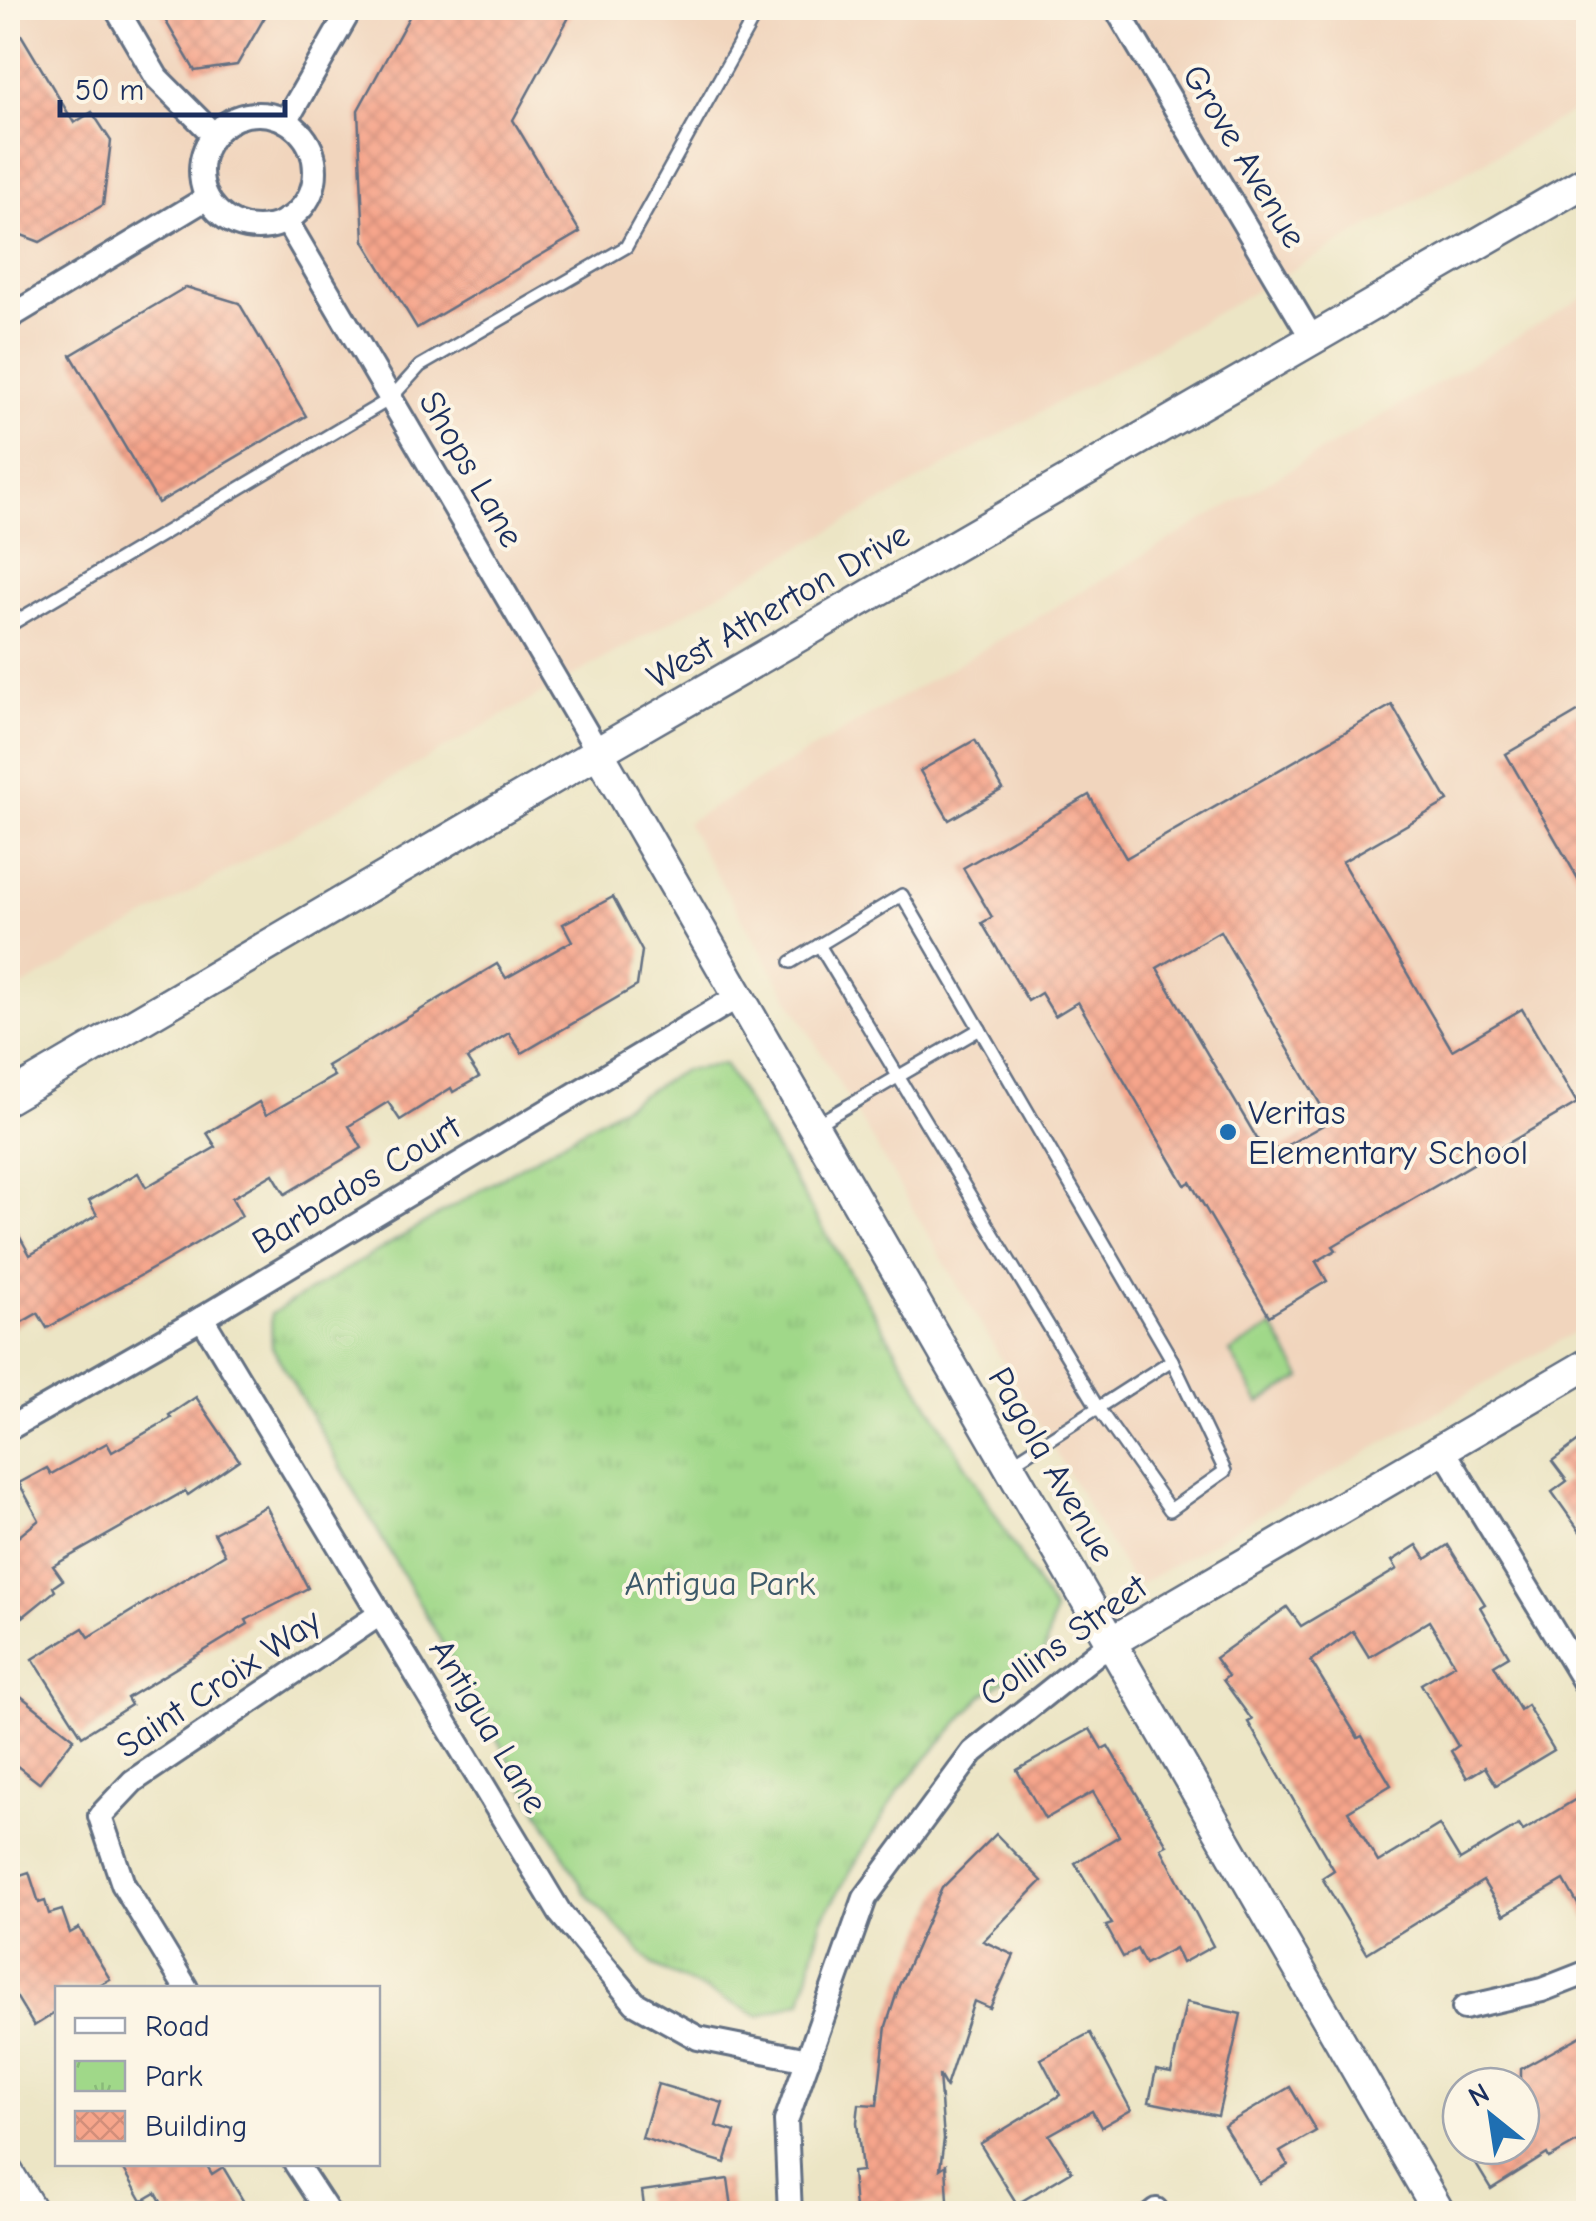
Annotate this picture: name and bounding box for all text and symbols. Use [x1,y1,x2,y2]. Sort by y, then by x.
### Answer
scale bar [60,55,285,117]
street label: Grove Avenue [1174,57,1315,255]
text: 50 m [75,73,144,108]
street label: Shops Lane [411,384,533,554]
street label: West Atherton Drive [640,514,917,697]
place label: Veritas Elementary School [1248,1092,1528,1173]
street label: Barbados Court [245,1106,469,1263]
marker: Veritas Elementary School [1217,1121,1239,1143]
street label: Pagola Avenue [980,1360,1124,1569]
park label: Antigua Park [625,1563,815,1604]
street label: Collins Street [972,1565,1156,1715]
street label: Saint Croix Way [108,1600,329,1767]
street label: Antigua Lane [421,1632,557,1821]
legend [55,1986,380,2166]
text: Road [145,2009,210,2044]
text: Park [145,2059,203,2094]
north arrow [1441,2066,1541,2166]
text: N [1463,2077,1495,2114]
text: Building [145,2109,248,2144]

